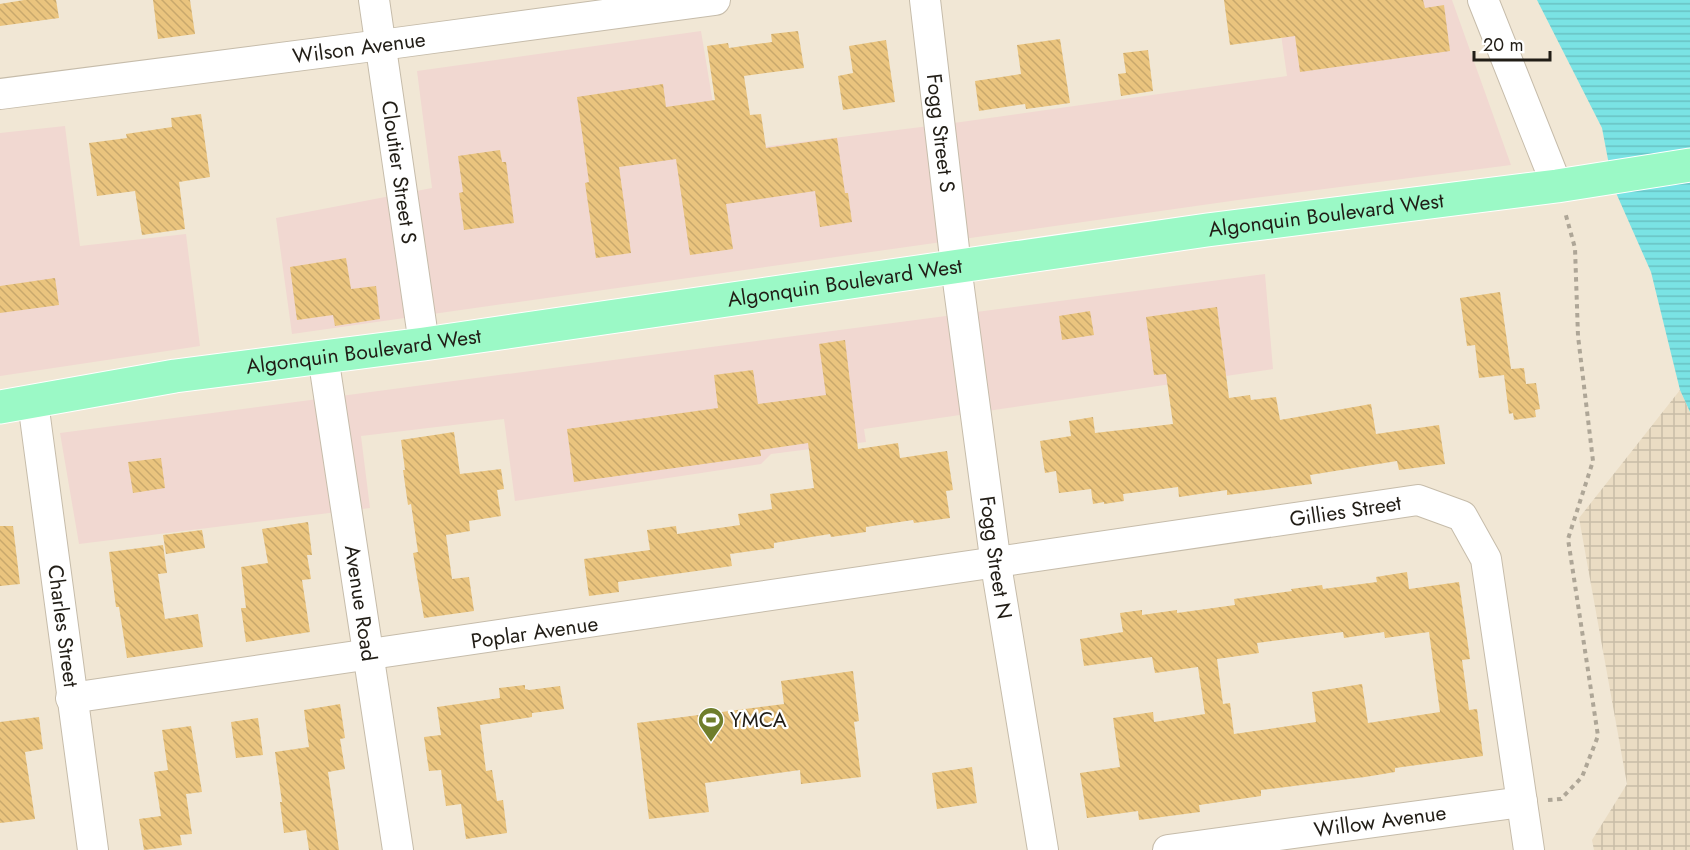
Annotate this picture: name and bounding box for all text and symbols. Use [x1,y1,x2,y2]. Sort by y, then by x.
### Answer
street label: Wilson Avenue [291,24,428,71]
scale bar [1474,24,1550,62]
text: 20 m [1483,32,1523,58]
street label: Fogg Street S [919,72,962,194]
street label: Cloutier Street S [374,98,424,246]
street label: Algonquin Boulevard West [1207,185,1445,245]
street label: Algonquin Boulevard West [725,251,964,315]
street label: Algonquin Boulevard West [244,321,483,382]
street label: Gillies Street [1287,488,1403,535]
street label: Fogg Street N [972,494,1020,621]
street label: Avenue Road [337,543,384,663]
street label: Charles Street [40,563,86,689]
street label: Poplar Avenue [469,608,600,656]
sports icon: YMCA [696,705,726,743]
place label: YMCA [730,705,787,735]
street label: Willow Avenue [1312,797,1448,845]

